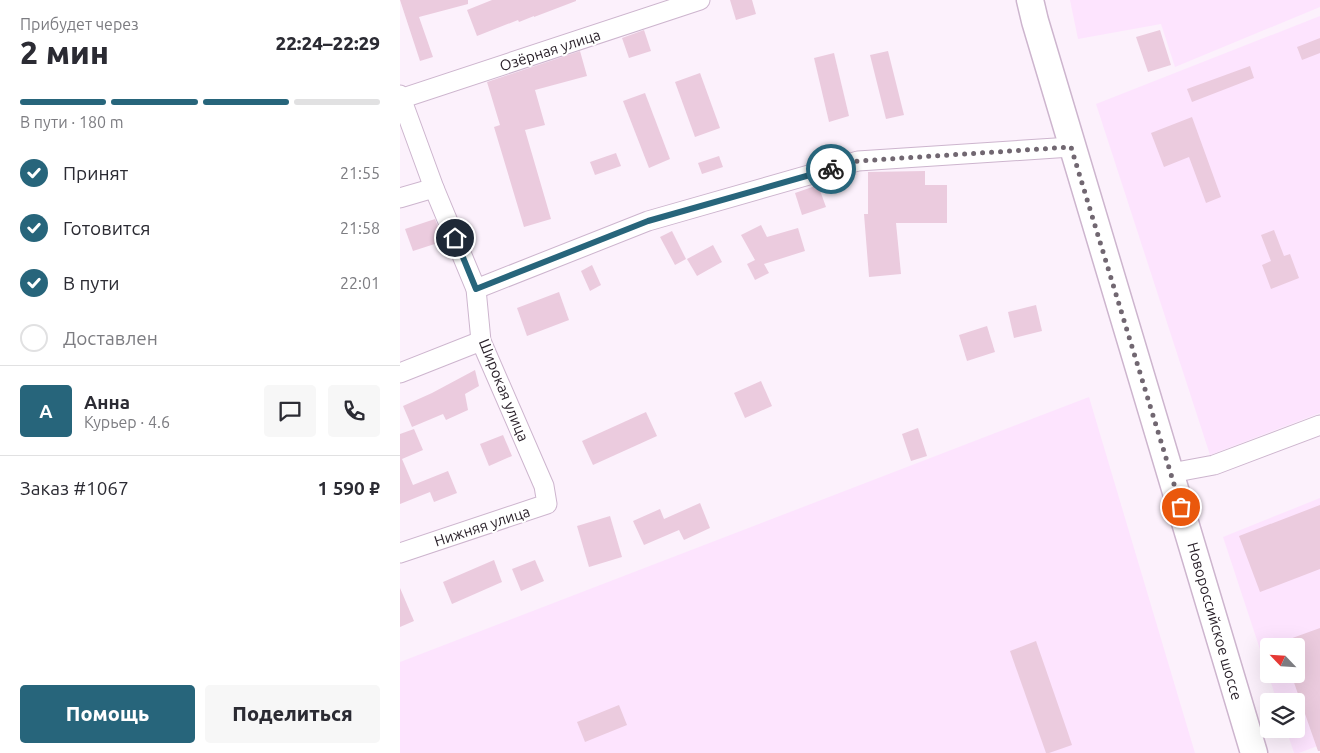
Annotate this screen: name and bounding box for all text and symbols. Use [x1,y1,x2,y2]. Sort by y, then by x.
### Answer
text: Прибудет через [20,15,139,33]
street label: Озёрная улица [497,26,603,74]
text: 22:24–22:29 [275,32,380,54]
text: 2 мин [20,34,109,70]
text: В пути · 180 m [20,113,123,131]
courier [806,144,856,194]
icon: bike [817,155,845,183]
icon: check [20,159,48,187]
text: Принят [63,162,128,184]
text: 21:55 [340,164,380,182]
icon: check [20,214,48,242]
text: Готовится [63,217,150,239]
pin [434,217,476,259]
text: 21:58 [340,219,380,237]
icon: home [441,224,469,252]
icon: check [20,269,48,297]
text: В пути [63,272,120,294]
text: 22:01 [340,274,380,292]
text: Доставлен [63,327,158,349]
street label: Широкая улица [476,336,532,444]
button: chat [264,385,316,437]
button: phone [328,385,380,437]
text: Анна [84,391,130,413]
text: А [39,400,53,422]
text: Курьер · 4.6 [84,413,170,431]
text: Заказ #1067 [20,477,129,499]
text: 1 590 ₽ [317,477,380,499]
pin [1160,486,1202,528]
icon: bag [1167,493,1195,521]
street label: Нижняя улица [432,502,532,550]
street label: Новороссийское шоссе [1184,540,1246,702]
north arrow [1260,638,1305,682]
map controls [1260,638,1305,738]
button: Помощь [20,685,195,743]
button: Поделиться [205,685,380,743]
button: layers [1260,693,1305,738]

